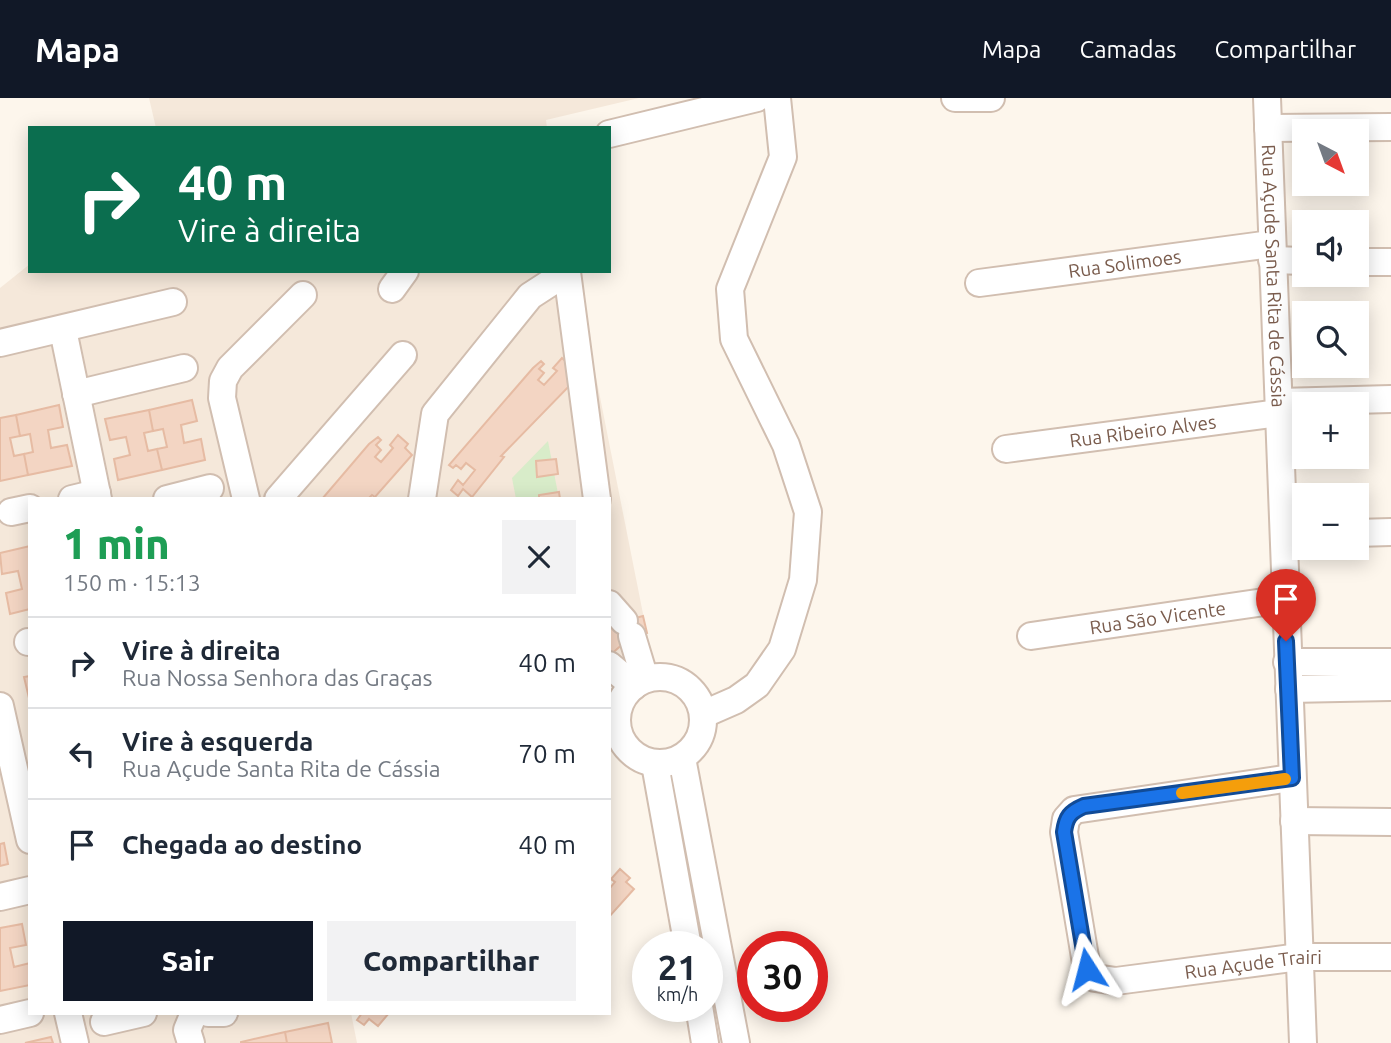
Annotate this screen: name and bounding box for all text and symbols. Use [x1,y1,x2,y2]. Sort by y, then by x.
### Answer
text: Mapa [35,31,120,68]
text: Mapa [982,36,1041,63]
text: Camadas [1079,36,1176,63]
text: Compartilhar [1214,36,1356,63]
north arrow [1292,119,1368,196]
map controls [1292,119,1369,560]
street label: Rua Açude Santa Rita de Cássia [1258,144,1290,408]
icon: right [63,154,154,245]
text: 40 m [178,154,287,209]
button: sound [1292,210,1369,287]
text: Vire à direita [178,212,361,248]
street label: Rua Solimoes [1067,245,1183,282]
button: search [1292,301,1369,378]
button: + [1292,392,1369,469]
street label: Rua Ribeiro Alves [1068,410,1217,452]
button: − [1292,483,1369,560]
text: 1 min [63,520,170,567]
button: close [502,520,576,594]
pin [1256,569,1316,641]
text: 150 m · 15:13 [63,570,201,595]
icon: arrive [1267,580,1305,618]
street label: Rua São Vicente [1088,597,1227,638]
text: Vire à direita [122,636,281,665]
icon: right [63,644,101,682]
text: 40 m [518,648,576,677]
text: Rua Nossa Senhora das Graças [122,665,432,690]
text: Vire à esquerda [122,727,313,756]
icon: left [63,735,101,773]
text: 70 m [518,739,576,768]
text: Rua Açude Santa Rita de Cássia [122,756,441,781]
icon: arrive [63,826,101,864]
text: Chegada ao destino [122,830,362,859]
text: 40 m [518,830,576,859]
button: Sair [63,921,313,1001]
button: Compartilhar [327,921,576,1001]
speed limit sign: 30 [737,931,828,1022]
position arrow [1050,932,1124,1006]
street label: Rua Açude Trairi [1183,946,1322,983]
text: 21 [658,947,697,987]
text: km/h [657,984,698,1004]

